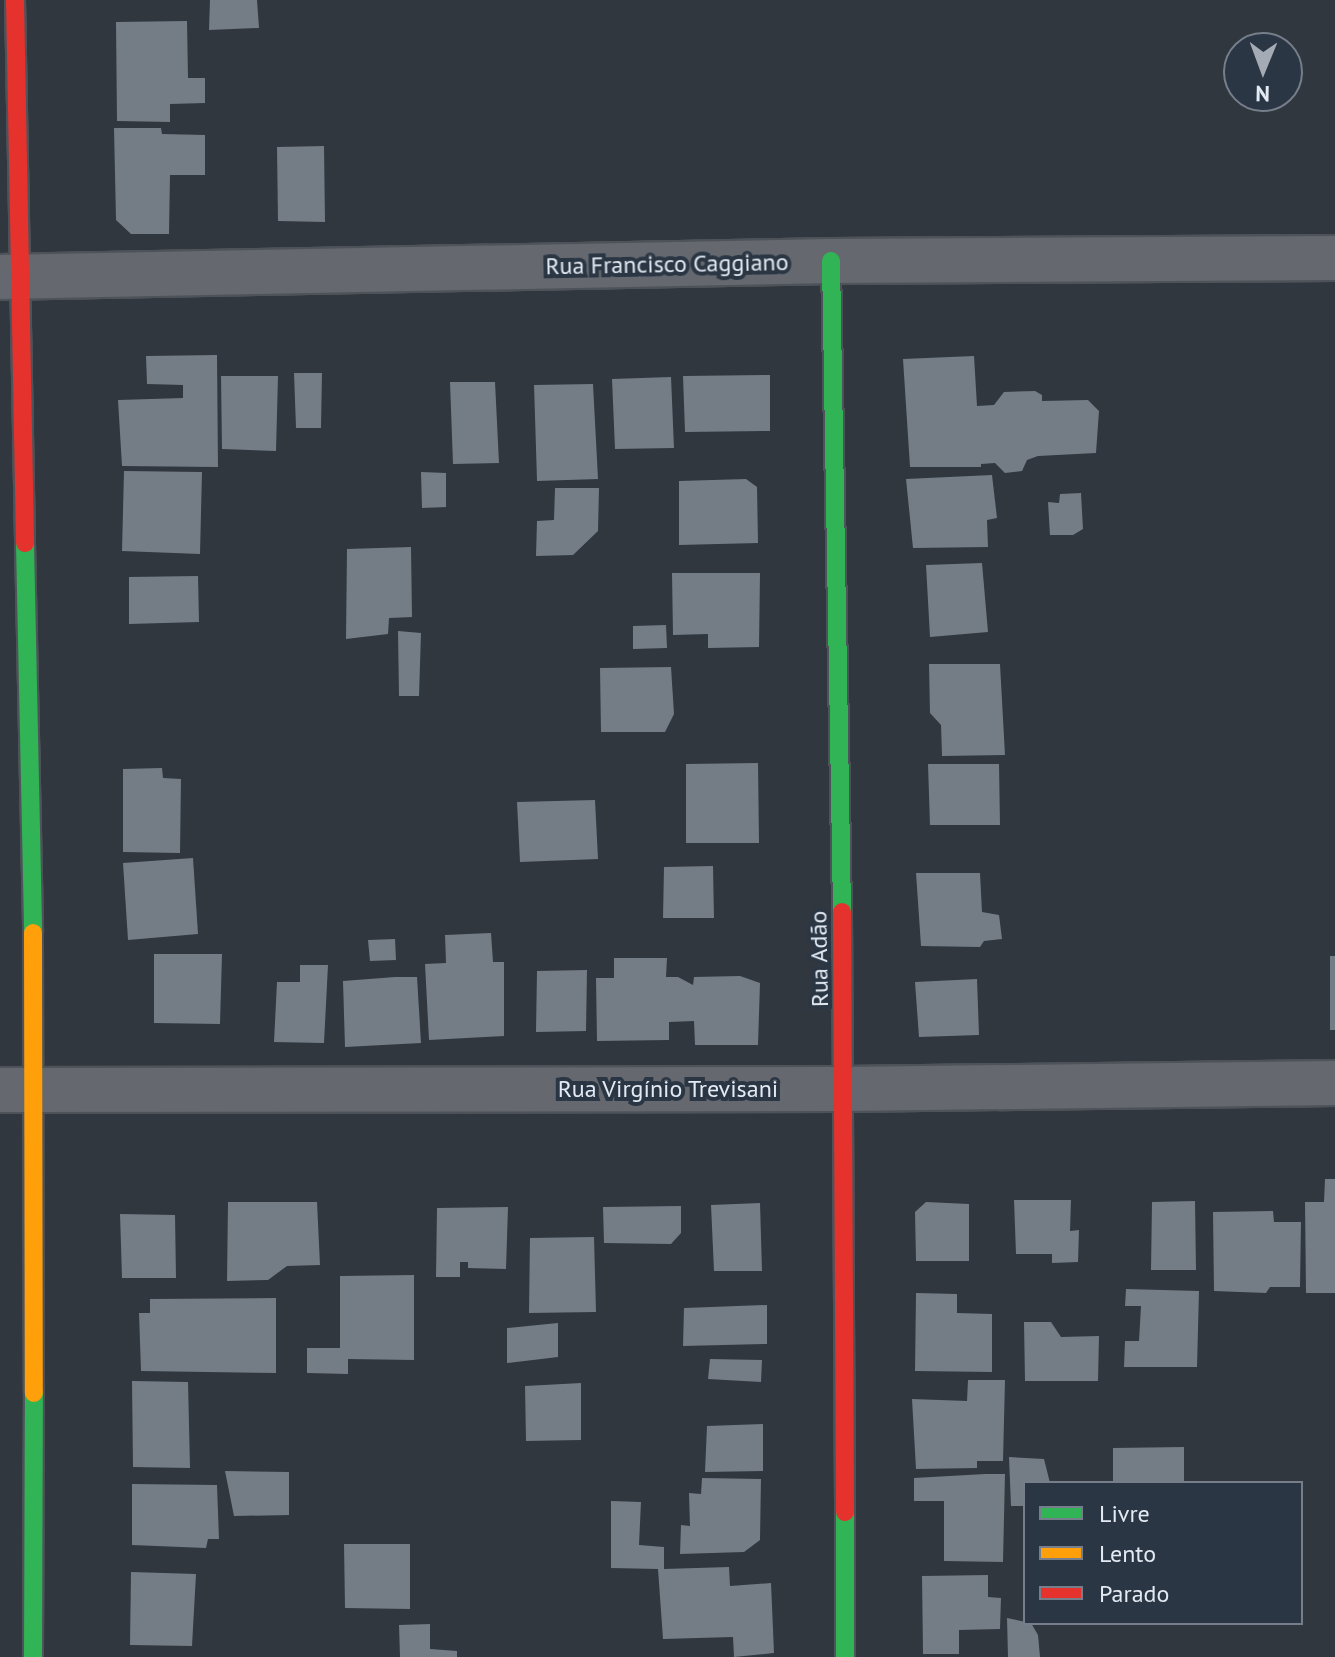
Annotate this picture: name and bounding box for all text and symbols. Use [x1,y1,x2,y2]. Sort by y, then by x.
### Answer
north arrow [1223,32,1303,112]
text: N [1255,80,1270,108]
street label: Rua Francisco Caggiano [545,247,789,281]
street label: Rua Adão [804,910,834,1008]
street label: Rua Virgínio Trevisani [557,1075,779,1103]
legend [1023,1481,1303,1625]
text: Livre [1099,1498,1150,1529]
text: Lento [1099,1538,1156,1569]
text: Parado [1099,1578,1169,1609]

